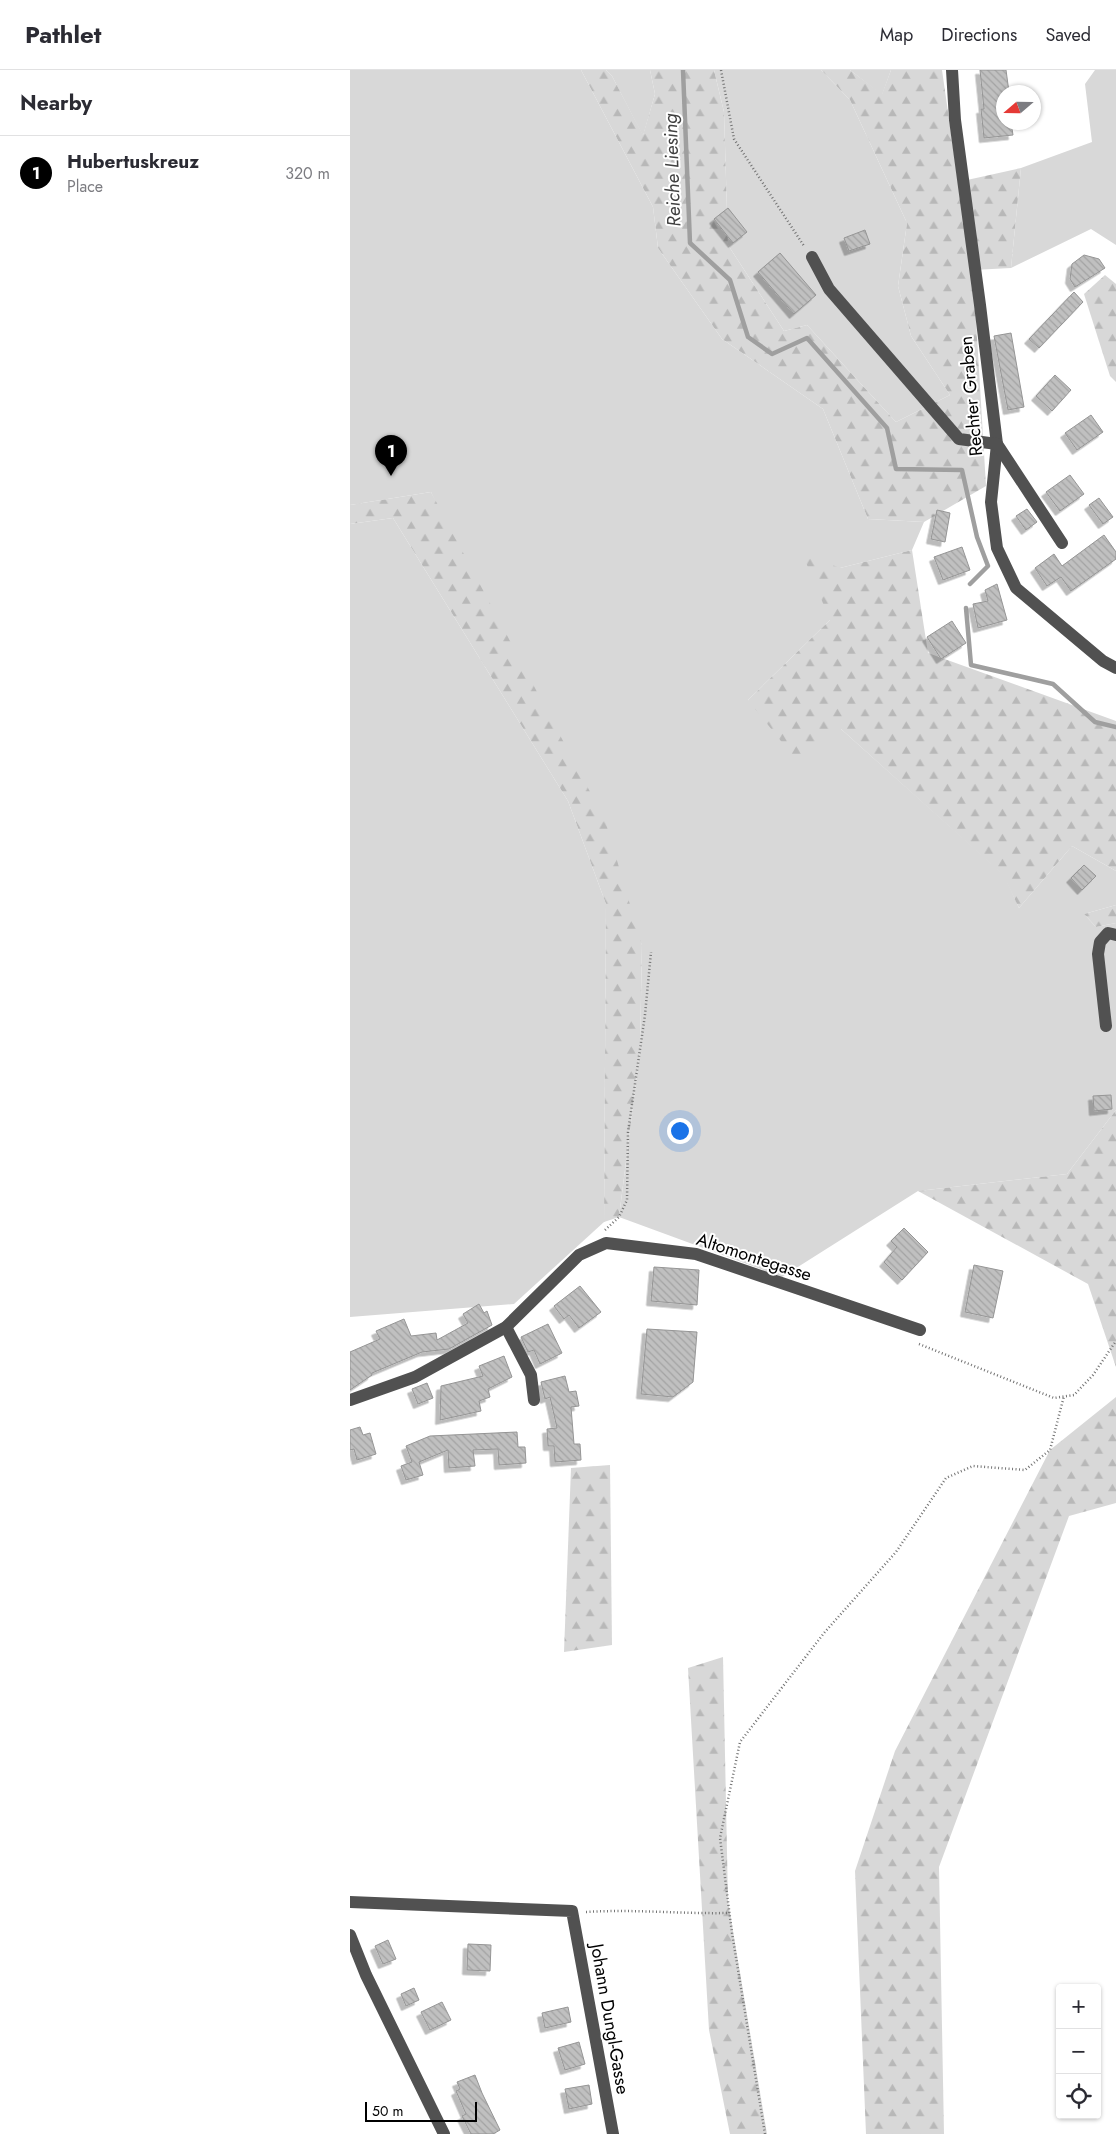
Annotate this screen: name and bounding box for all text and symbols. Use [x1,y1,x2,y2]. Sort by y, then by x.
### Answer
text: Pathlet [25,17,101,52]
text: Map [880,22,913,48]
text: Directions [941,22,1017,48]
text: Saved [1045,22,1091,48]
north arrow [996,85,1041,130]
text: Nearby [20,88,92,118]
water label: Reiche Liesing [657,112,687,227]
text: Hubertuskreuz [67,148,199,175]
text: 1 [32,162,40,185]
text: 320 m [285,162,330,185]
text: Place [67,175,103,198]
street label: Rechter Graben [953,335,989,457]
pin: 1 [375,435,407,476]
your location [667,1118,693,1144]
street label: Altomontegasse [693,1226,815,1288]
street label: Johann Dungl-Gasse [584,1940,636,2096]
map controls [1056,1984,1101,2119]
button: + [1056,1984,1101,2029]
button: − [1056,2029,1101,2074]
button: locate [1056,2074,1101,2119]
scale bar [365,2099,478,2122]
text: 50 m [372,2101,403,2121]

